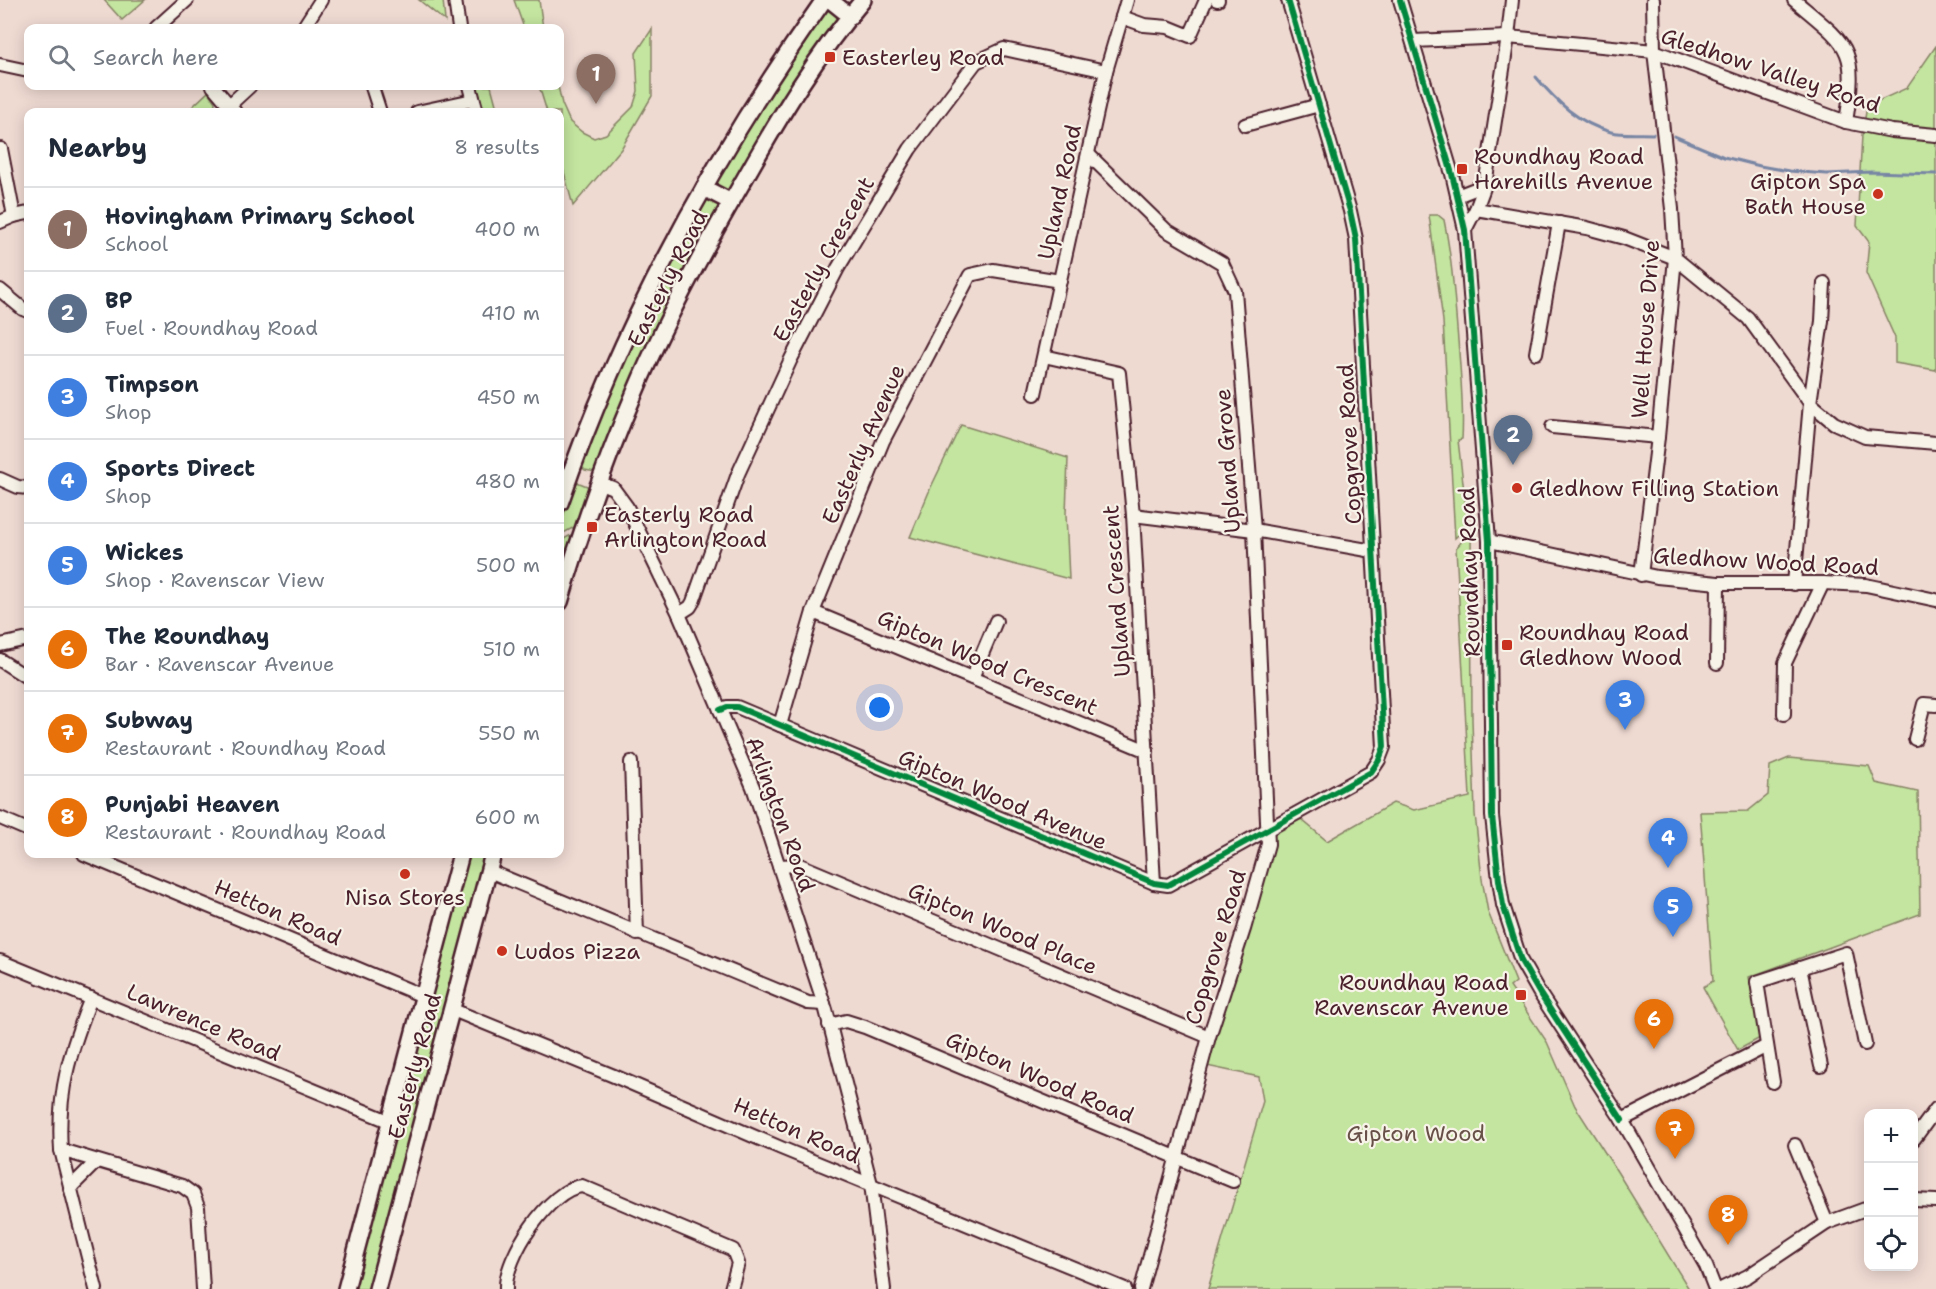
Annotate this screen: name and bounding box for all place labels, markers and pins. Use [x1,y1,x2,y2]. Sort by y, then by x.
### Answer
place label: Easterley Road [842,43,1004,72]
marker: Easterley Road [823,50,837,64]
pin: 1 [576,54,616,104]
place label: Roundhay Road Harehills Avenue [1474,142,1653,196]
marker: Roundhay Road Harehills Avenue [1455,162,1469,176]
place label: Gipton Spa Bath House [1745,167,1866,221]
marker: Gipton Spa Bath House [1871,187,1885,201]
pin: 2 [1494,416,1532,465]
place label: Gledhow Filling Station [1529,474,1779,503]
marker: Gledhow Filling Station [1510,481,1524,495]
place label: Easterly Road Arlington Road [604,500,767,554]
marker: Easterly Road Arlington Road [585,520,599,534]
place label: Roundhay Road Gledhow Wood [1519,618,1689,672]
marker: Roundhay Road Gledhow Wood [1500,638,1514,652]
pin: 3 [1606,680,1644,730]
pin: 4 [1648,818,1688,868]
marker: Nisa Stores [398,867,412,881]
place label: Nisa Stores [345,883,465,912]
pin: 5 [1654,888,1692,937]
place label: Ludos Pizza [514,937,640,966]
marker: Ludos Pizza [495,944,509,958]
place label: Roundhay Road Ravenscar Avenue [1314,968,1509,1022]
marker: Roundhay Road Ravenscar Avenue [1514,988,1528,1002]
pin: 6 [1634,1000,1674,1049]
pin: 7 [1656,1110,1694,1159]
pin: 8 [1708,1196,1748,1245]

